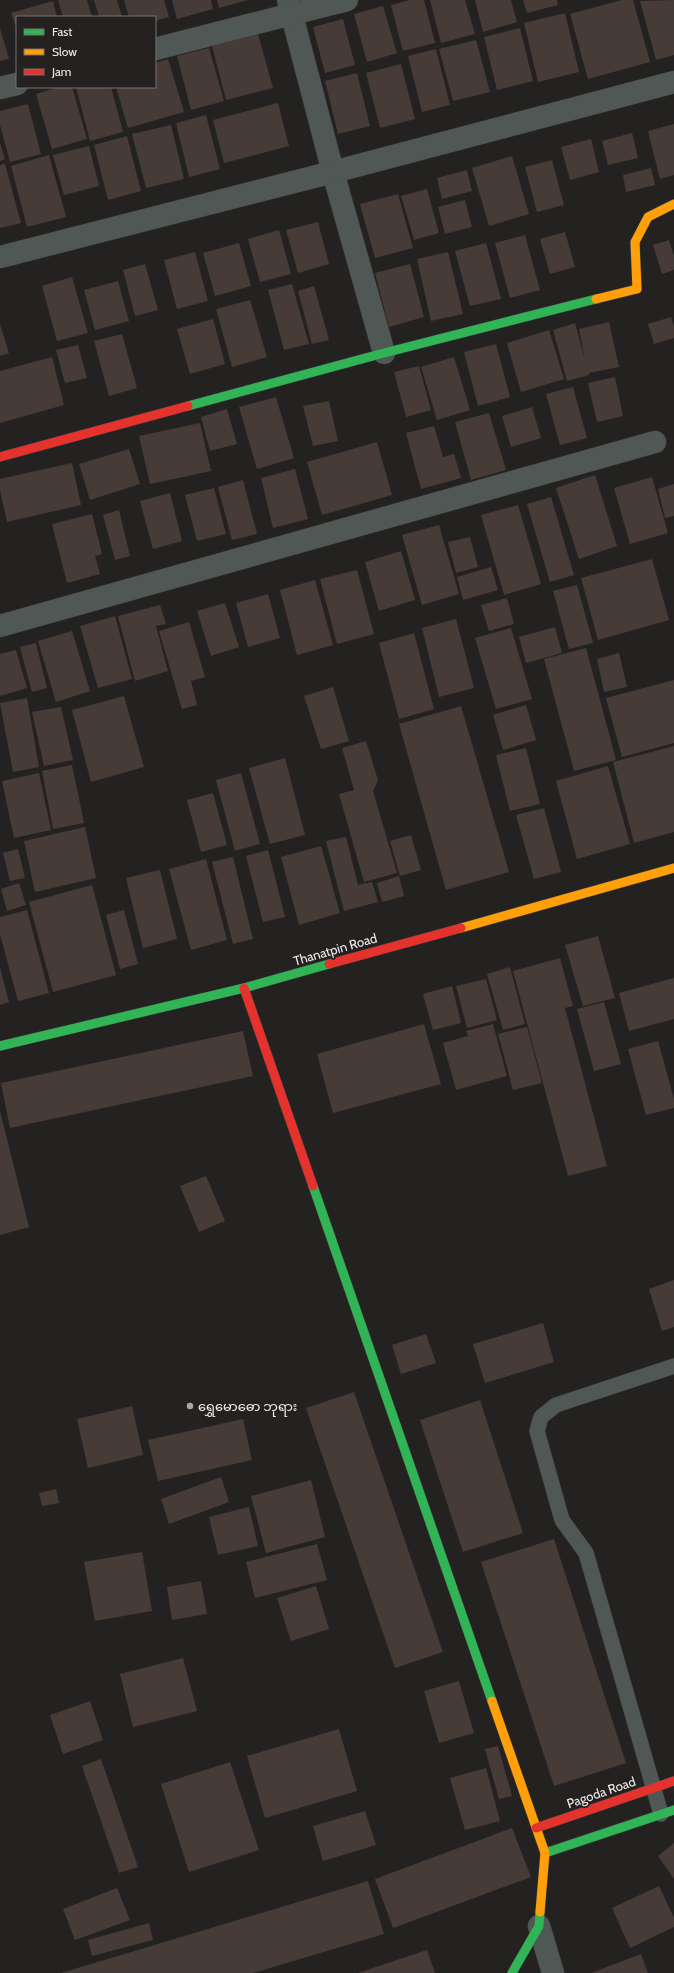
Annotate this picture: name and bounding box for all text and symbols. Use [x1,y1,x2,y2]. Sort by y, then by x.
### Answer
legend [16,16,156,88]
text: Fast [52,24,72,39]
text: Slow [52,44,77,59]
text: Jam [51,64,71,79]
street label: Thanatpin Road [291,929,379,969]
place label: ရွှေမောဓော ဘုရား [198,1398,297,1417]
marker: ရွှေမောဓော ဘုရား [185,1401,195,1411]
street label: Pagoda Road [564,1773,638,1811]

